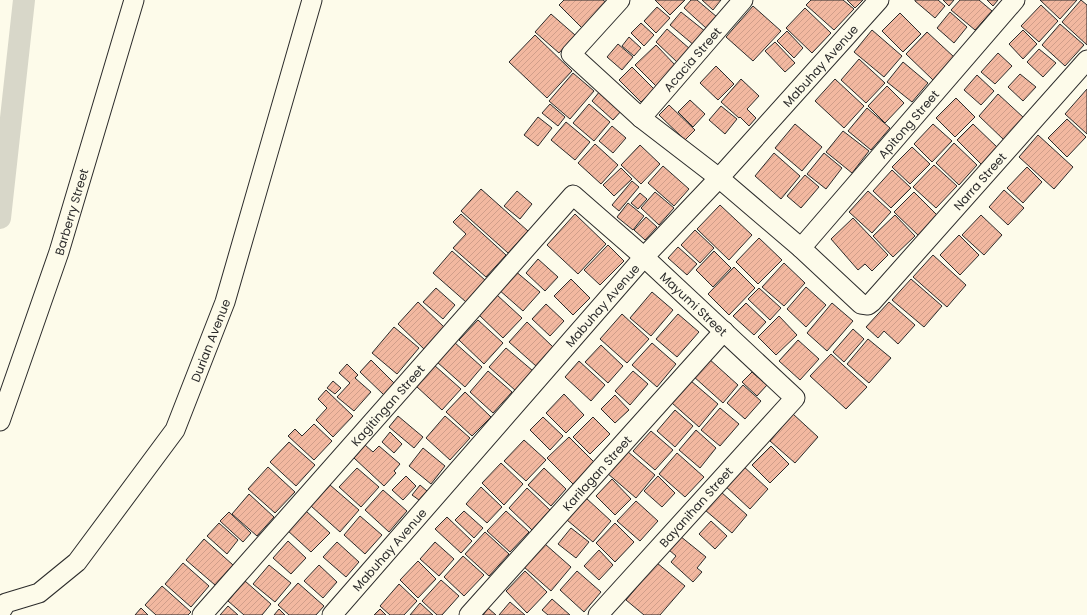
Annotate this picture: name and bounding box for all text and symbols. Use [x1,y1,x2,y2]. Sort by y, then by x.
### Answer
street label: Mabuhay Avenue [779,21,862,110]
street label: Acacia Street [659,23,725,95]
street label: Apitong Street [874,86,942,162]
street label: Narra Street [949,148,1010,214]
street label: Barberry Street [50,166,92,257]
street label: Mabuhay Avenue [561,260,643,350]
street label: Mayumi Street [656,268,731,339]
street label: Durian Avenue [186,296,234,384]
street label: Kagitingan Street [347,361,428,450]
street label: Karilagan Street [558,431,635,514]
street label: Bayanihan Street [655,463,737,551]
street label: Mabuhay Avenue [348,504,430,595]

